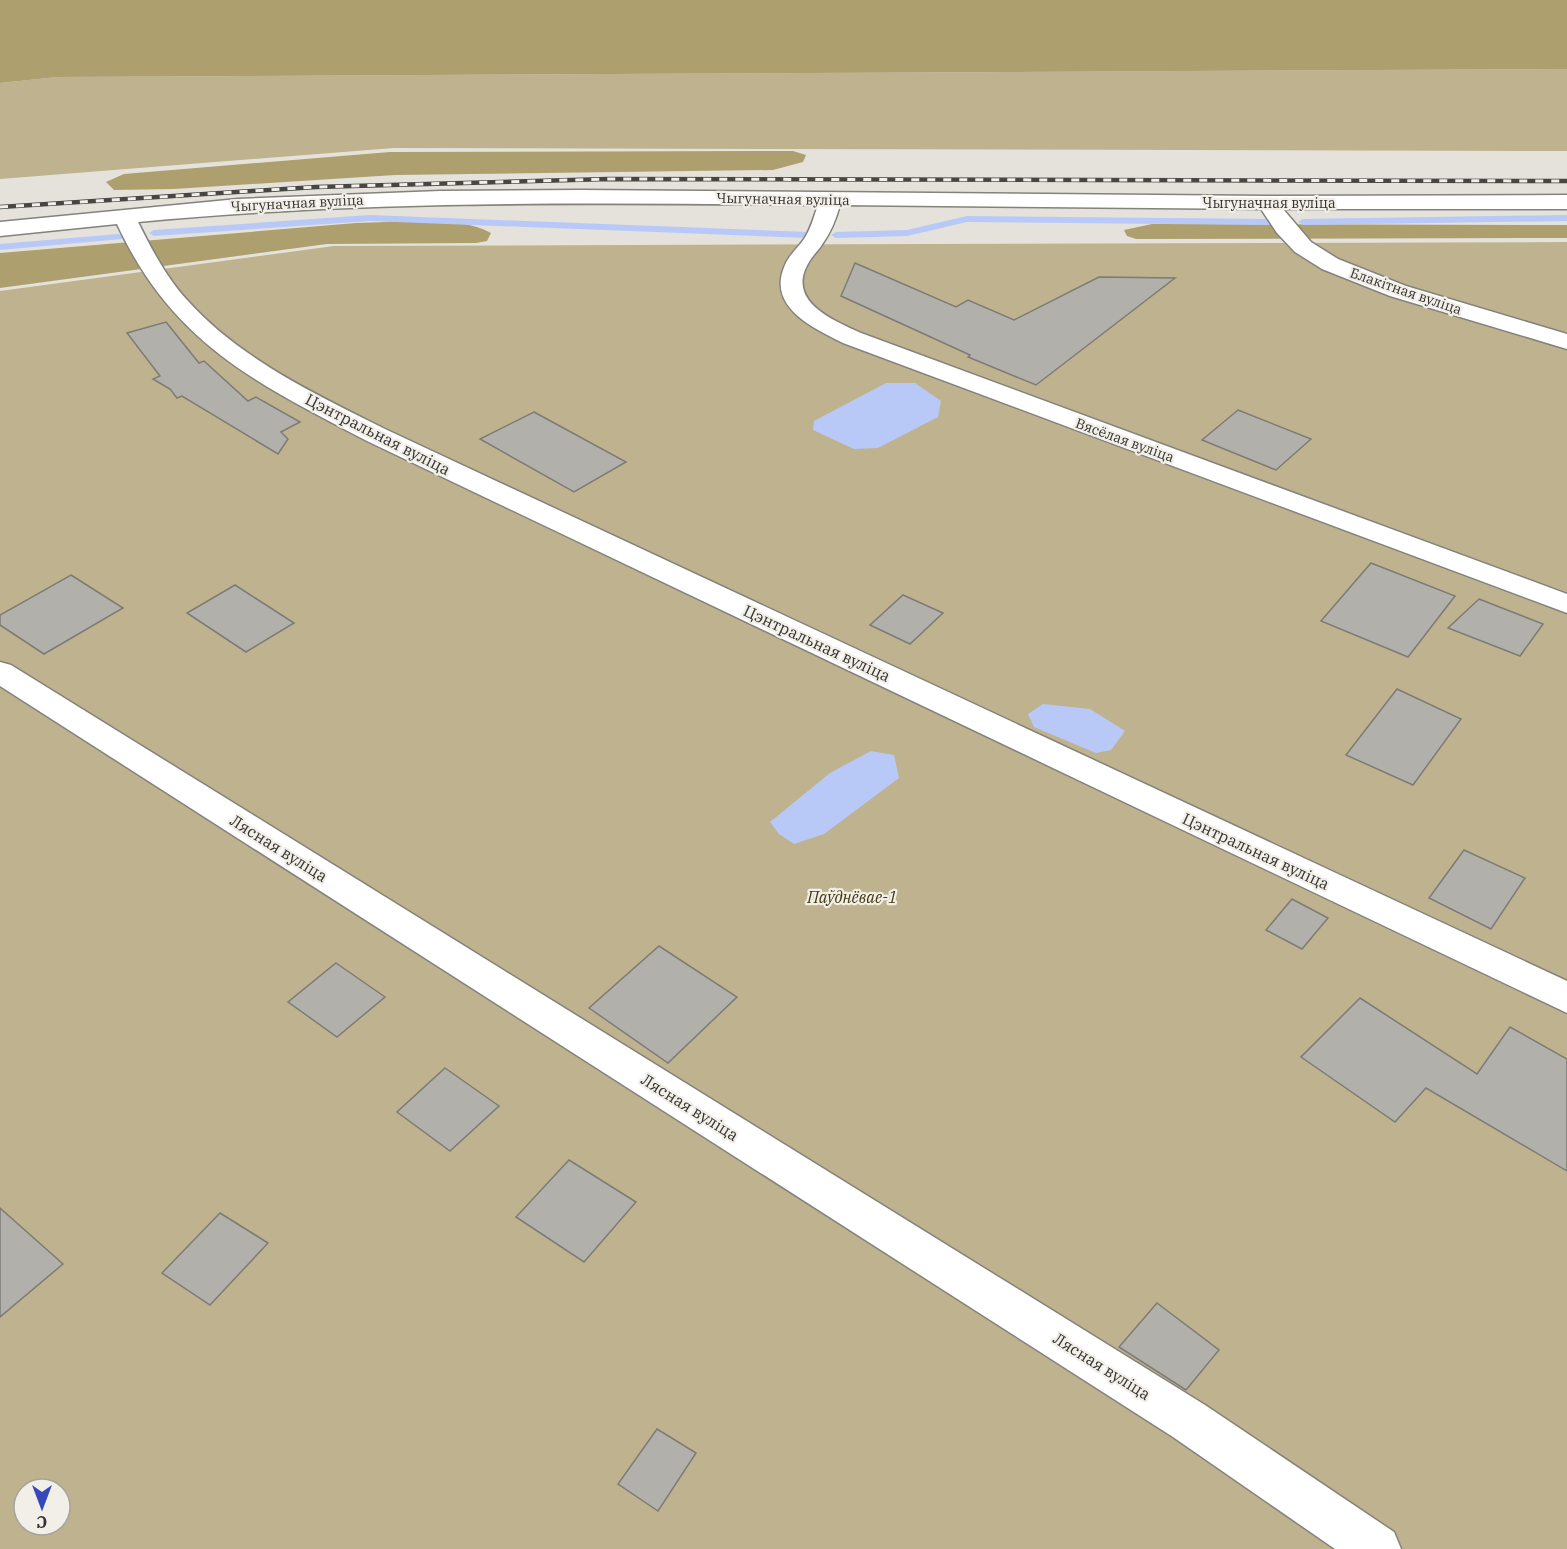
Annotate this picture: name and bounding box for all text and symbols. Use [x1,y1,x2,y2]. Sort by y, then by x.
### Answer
street label: Чыгуначная вуліца [716,189,850,209]
street label: Чыгуначная вуліца [230,191,364,215]
street label: Чыгуначная вуліца [1202,194,1336,212]
street label: Блакітная вуліца [1348,263,1465,319]
street label: Цэнтральная вуліца [302,389,454,479]
street label: Вясёлая вуліца [1073,414,1177,466]
street label: Цэнтральная вуліца [740,600,894,686]
street label: Цэнтральная вуліца [1179,808,1333,894]
street label: Лясная вуліца [227,810,332,886]
park label: Паўднёвае-1 [806,887,897,907]
street label: Лясная вуліца [638,1069,743,1145]
street label: Лясная вуліца [1050,1328,1155,1404]
north arrow [12,1477,72,1537]
text: С [37,1512,47,1532]

